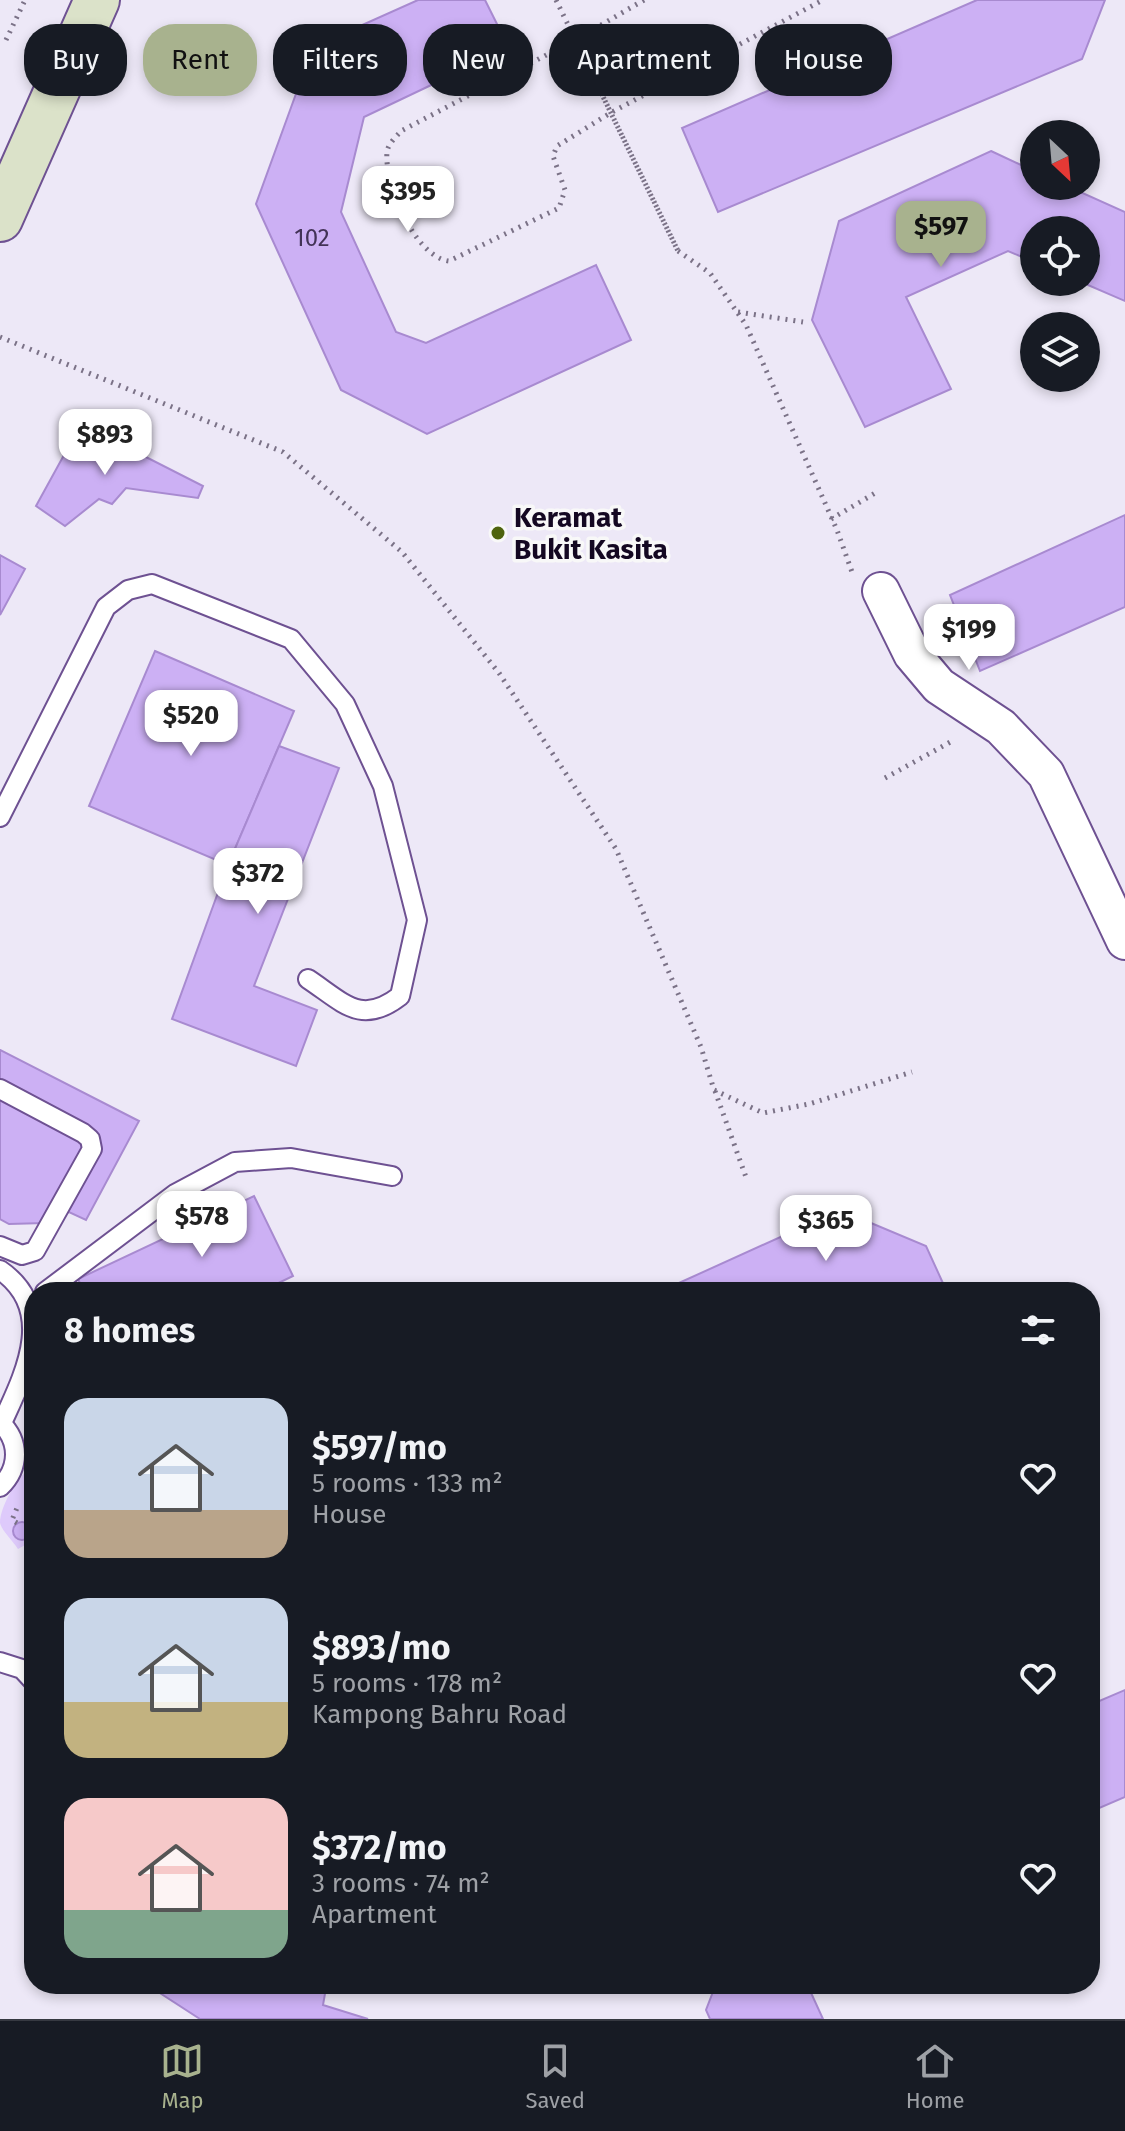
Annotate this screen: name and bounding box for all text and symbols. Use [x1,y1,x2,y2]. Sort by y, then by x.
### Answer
chip: Buy [24,24,127,96]
chip: Rent [143,24,257,96]
chip: Filters [273,24,407,96]
chip: New [423,24,533,96]
chip: Apartment [549,24,739,96]
chip: House [755,24,892,96]
north arrow [1020,120,1100,200]
map controls [1020,120,1100,392]
pin: $395 [361,166,455,234]
text: $395 [380,176,436,207]
pin: $597 [894,201,988,269]
text: $597 [914,211,968,242]
button: locate [1020,216,1100,296]
house number: 102 [294,224,330,252]
button: layers [1020,312,1100,392]
pin: $893 [58,409,152,477]
text: $893 [77,419,133,450]
place label: Keramat Bukit Kasita [514,501,668,566]
marker: Keramat Bukit Kasita [489,524,507,542]
pin: $199 [922,604,1016,672]
text: $199 [942,614,996,645]
pin: $520 [144,690,238,758]
text: $520 [163,700,219,731]
pin: $372 [211,848,305,916]
text: $372 [231,858,285,889]
pin: $578 [155,1191,249,1259]
pin: $365 [779,1195,873,1263]
text: $578 [175,1201,229,1232]
text: $365 [798,1205,854,1236]
icon: filters [1016,1308,1060,1352]
text: 8 homes [64,1310,195,1351]
text: $597/mo [312,1427,447,1468]
icon: home [128,1430,224,1526]
icon: heart [1016,1456,1060,1500]
text: 5 rooms · 133 m² [312,1468,503,1499]
text: House [312,1499,386,1530]
text: $893/mo [312,1627,450,1668]
icon: home [128,1630,224,1726]
icon: heart [1016,1656,1060,1700]
text: 5 rooms · 178 m² [312,1668,502,1699]
text: Kampong Bahru Road [312,1699,567,1730]
text: $372/mo [312,1827,447,1868]
icon: home [128,1830,224,1926]
icon: heart [1016,1856,1060,1900]
text: 3 rooms · 74 m² [312,1868,490,1899]
text: Apartment [312,1899,437,1930]
tab: Map [160,2039,204,2114]
tab: Saved [525,2039,585,2114]
tab: Home [906,2039,965,2114]

